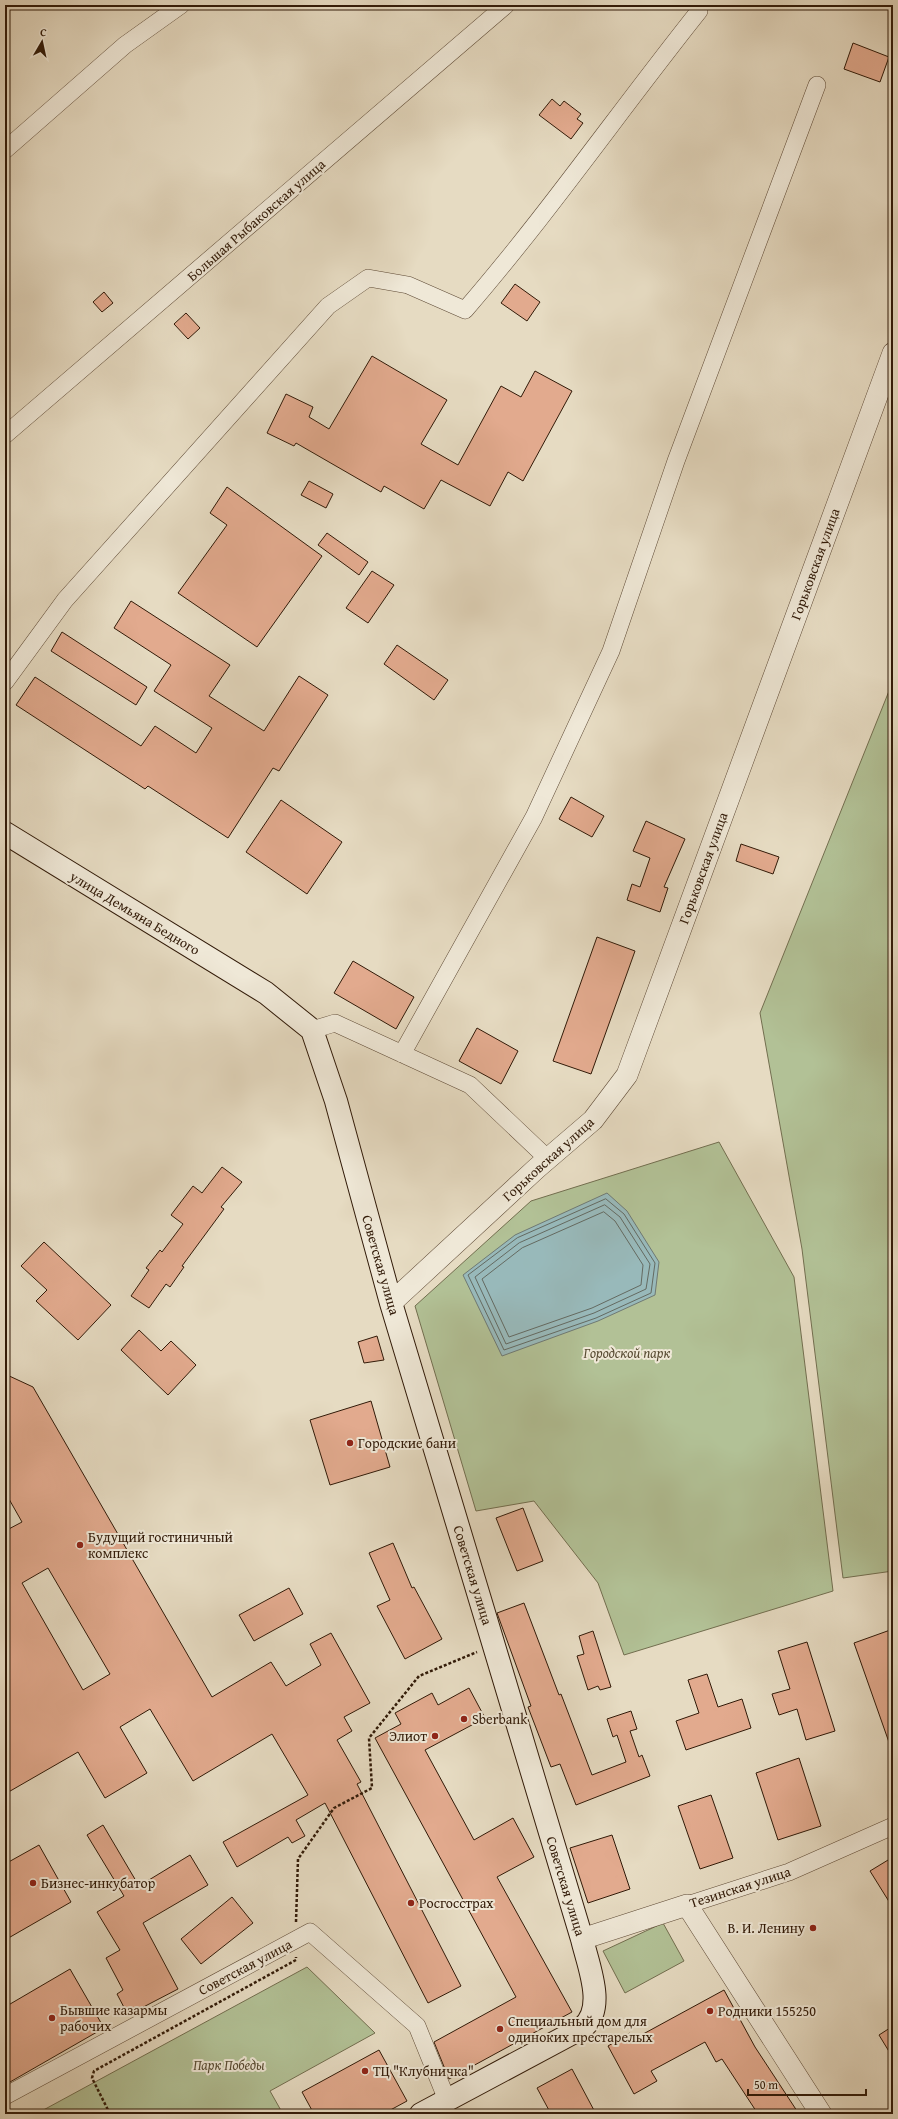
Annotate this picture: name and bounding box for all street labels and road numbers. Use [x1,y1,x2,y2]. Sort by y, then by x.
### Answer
street label: Большая Рыбаковская улица [182,154,330,286]
street label: Горьковская улица [785,505,845,623]
street label: Горьковская улица [673,809,733,927]
street label: улица Демьяна Бедного [65,866,204,960]
street label: Горьковская улица [498,1112,599,1206]
street label: Советская улица [357,1213,405,1318]
street label: Советская улица [448,1523,498,1628]
street label: Советская улица [541,1834,591,1939]
street label: Тезинская улица [687,1861,793,1913]
street label: Советская улица [195,1934,295,2000]

